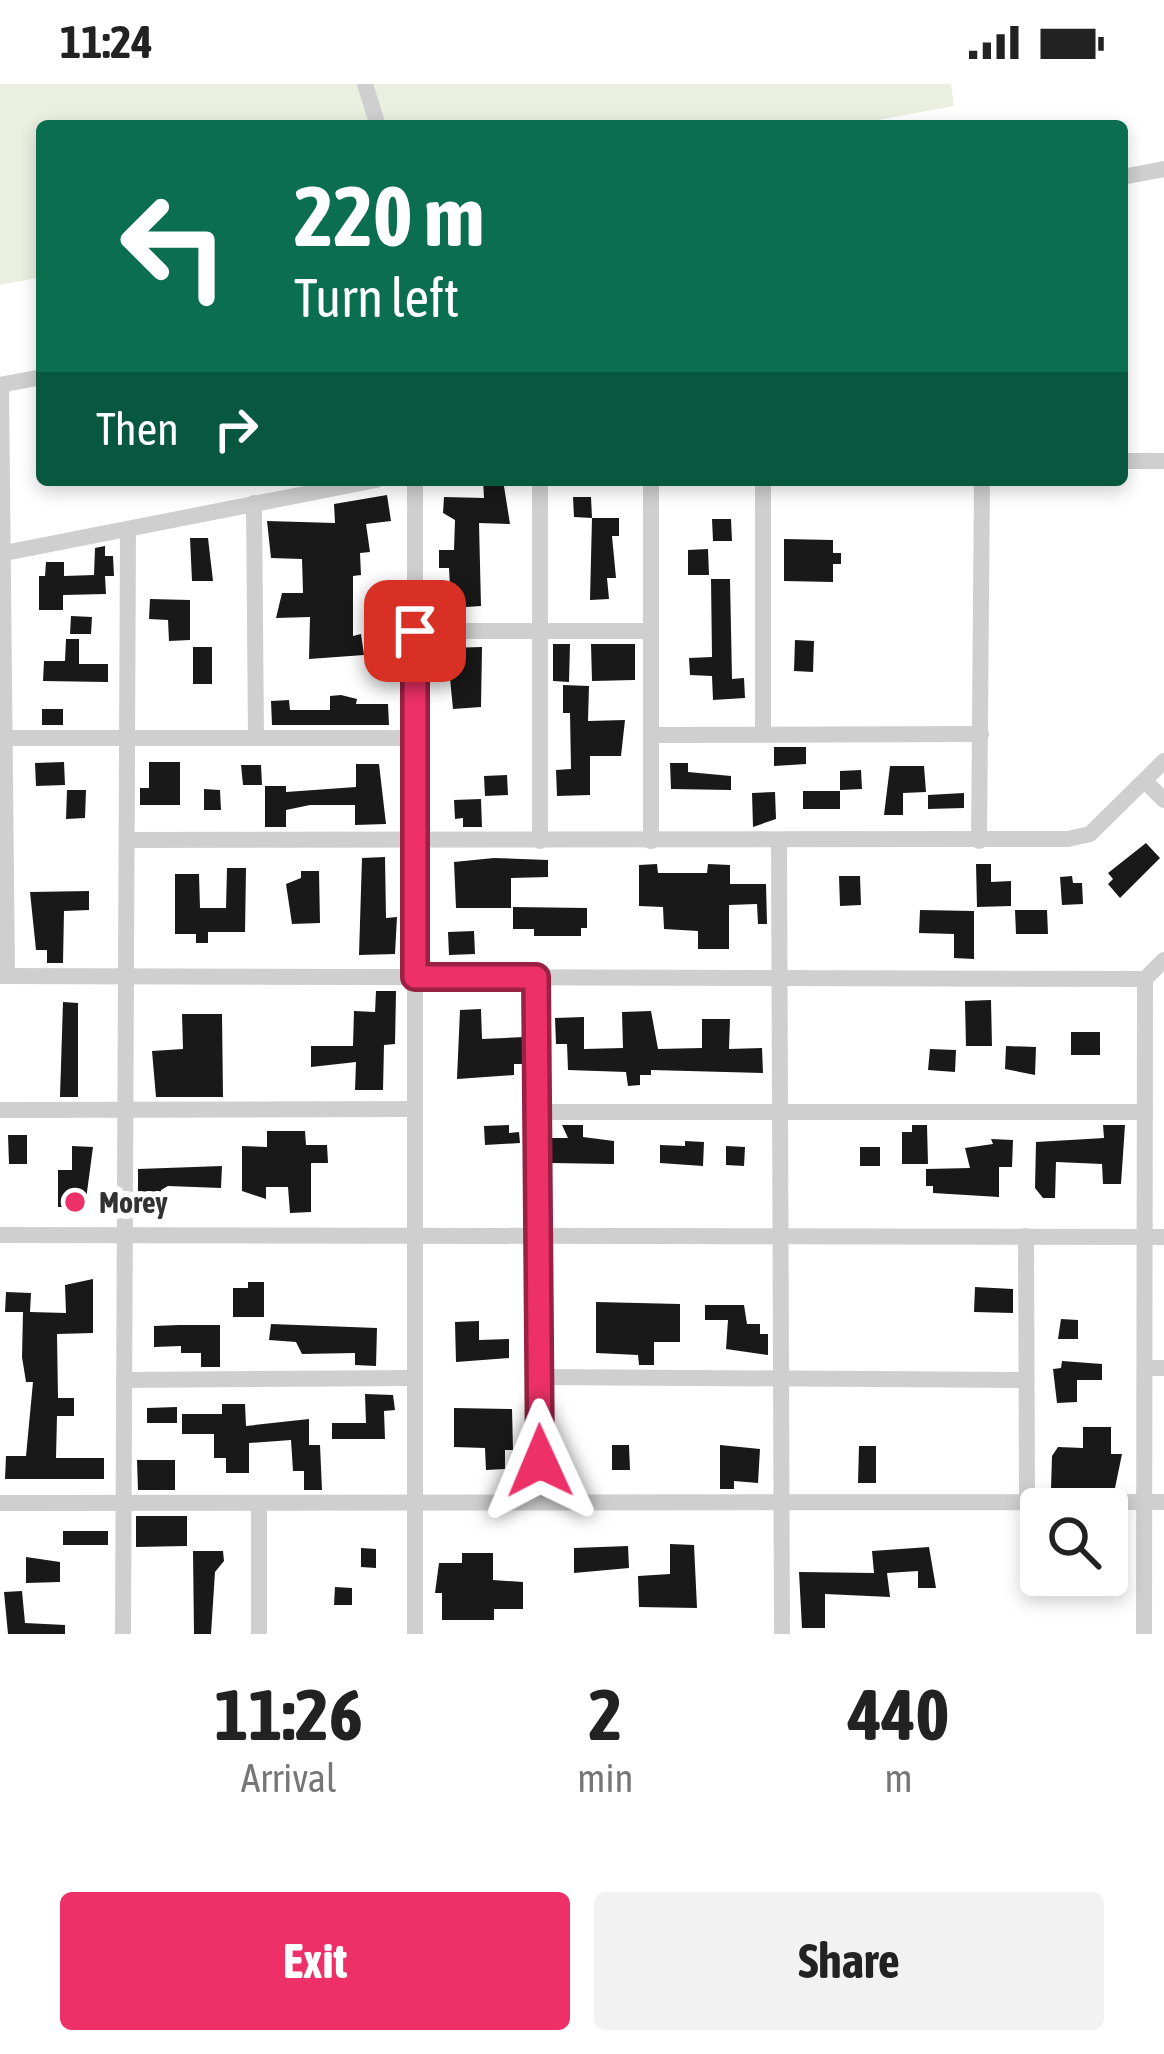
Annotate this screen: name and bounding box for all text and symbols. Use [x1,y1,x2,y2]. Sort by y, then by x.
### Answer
text: 11:24 [60,16,153,68]
icon: left [96,168,252,324]
text: 220 m [294,168,484,264]
text: Turn left [294,267,459,328]
icon: right [203,396,269,462]
text: Then [96,403,179,455]
pin [364,580,466,682]
icon: arrive [382,598,448,664]
place label: Morey [99,1185,168,1219]
marker: Morey [62,1189,88,1215]
position arrow [477,1398,603,1524]
map controls [1020,1488,1128,1596]
button: search [1020,1488,1128,1596]
text: 11:26 [215,1673,363,1755]
text: 2 [588,1673,622,1755]
text: 440 [848,1673,949,1755]
text: Arrival [241,1756,336,1800]
text: min [577,1756,633,1800]
text: m [885,1756,913,1800]
button: Exit [60,1892,570,2030]
button: Share [594,1892,1104,2030]

